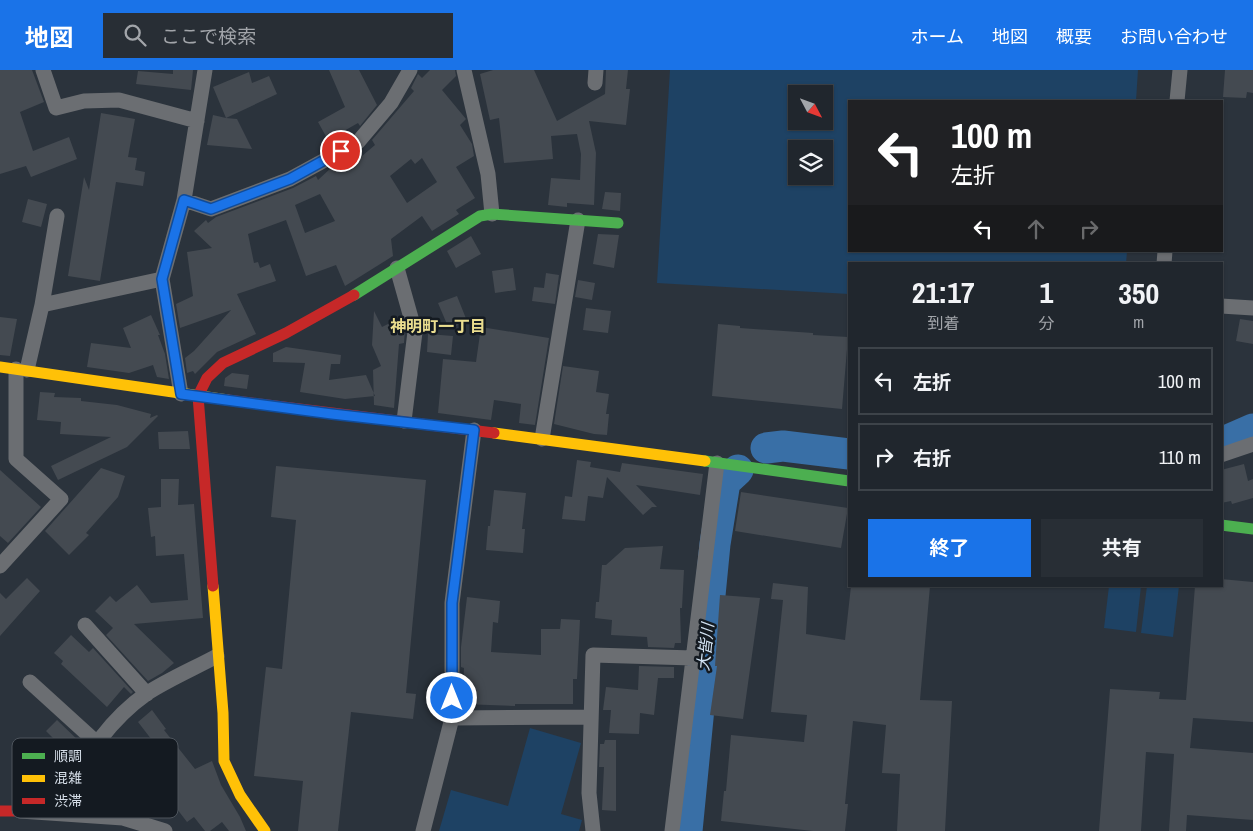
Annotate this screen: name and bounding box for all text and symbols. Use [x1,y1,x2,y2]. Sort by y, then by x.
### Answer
search box [103,13,453,58]
text: 地図 [25,21,73,53]
icon: search [121,21,149,49]
text: ここで検索 [161,23,256,49]
text: ホーム [911,24,964,49]
text: 地図 [992,24,1028,49]
text: 概要 [1056,24,1092,49]
text: お問い合わせ [1120,24,1228,49]
north arrow [788,85,832,130]
map controls [788,85,833,185]
text: 100 m [951,112,1032,159]
icon: left [868,120,933,185]
pin [320,130,362,172]
icon: arrive [327,137,355,165]
button: layers [788,140,833,185]
text: 左折 [951,160,995,190]
icon: left [969,215,997,243]
icon: ahead [1022,215,1050,243]
icon: right [1075,215,1103,243]
text: 21:17 [912,272,975,312]
text: 1 [1040,272,1053,312]
text: 350 [1118,273,1159,313]
text: m [1133,311,1144,333]
text: 到着 [927,312,959,334]
text: 分 [1038,312,1054,334]
district label: 神明町一丁目 [390,315,486,337]
icon: left [870,367,898,395]
text: 100 m [1158,368,1201,394]
text: 左折 [913,369,951,395]
icon: right [870,443,898,471]
text: 110 m [1159,444,1201,470]
text: 右折 [913,445,951,471]
button: 終了 [868,519,1031,577]
button: 共有 [1041,519,1203,577]
water label: 大皆川 [692,620,719,672]
position arrow [425,671,477,723]
legend [12,738,178,818]
text: 順調 [54,747,82,765]
text: 混雑 [54,769,82,787]
text: 渋滞 [54,792,82,810]

